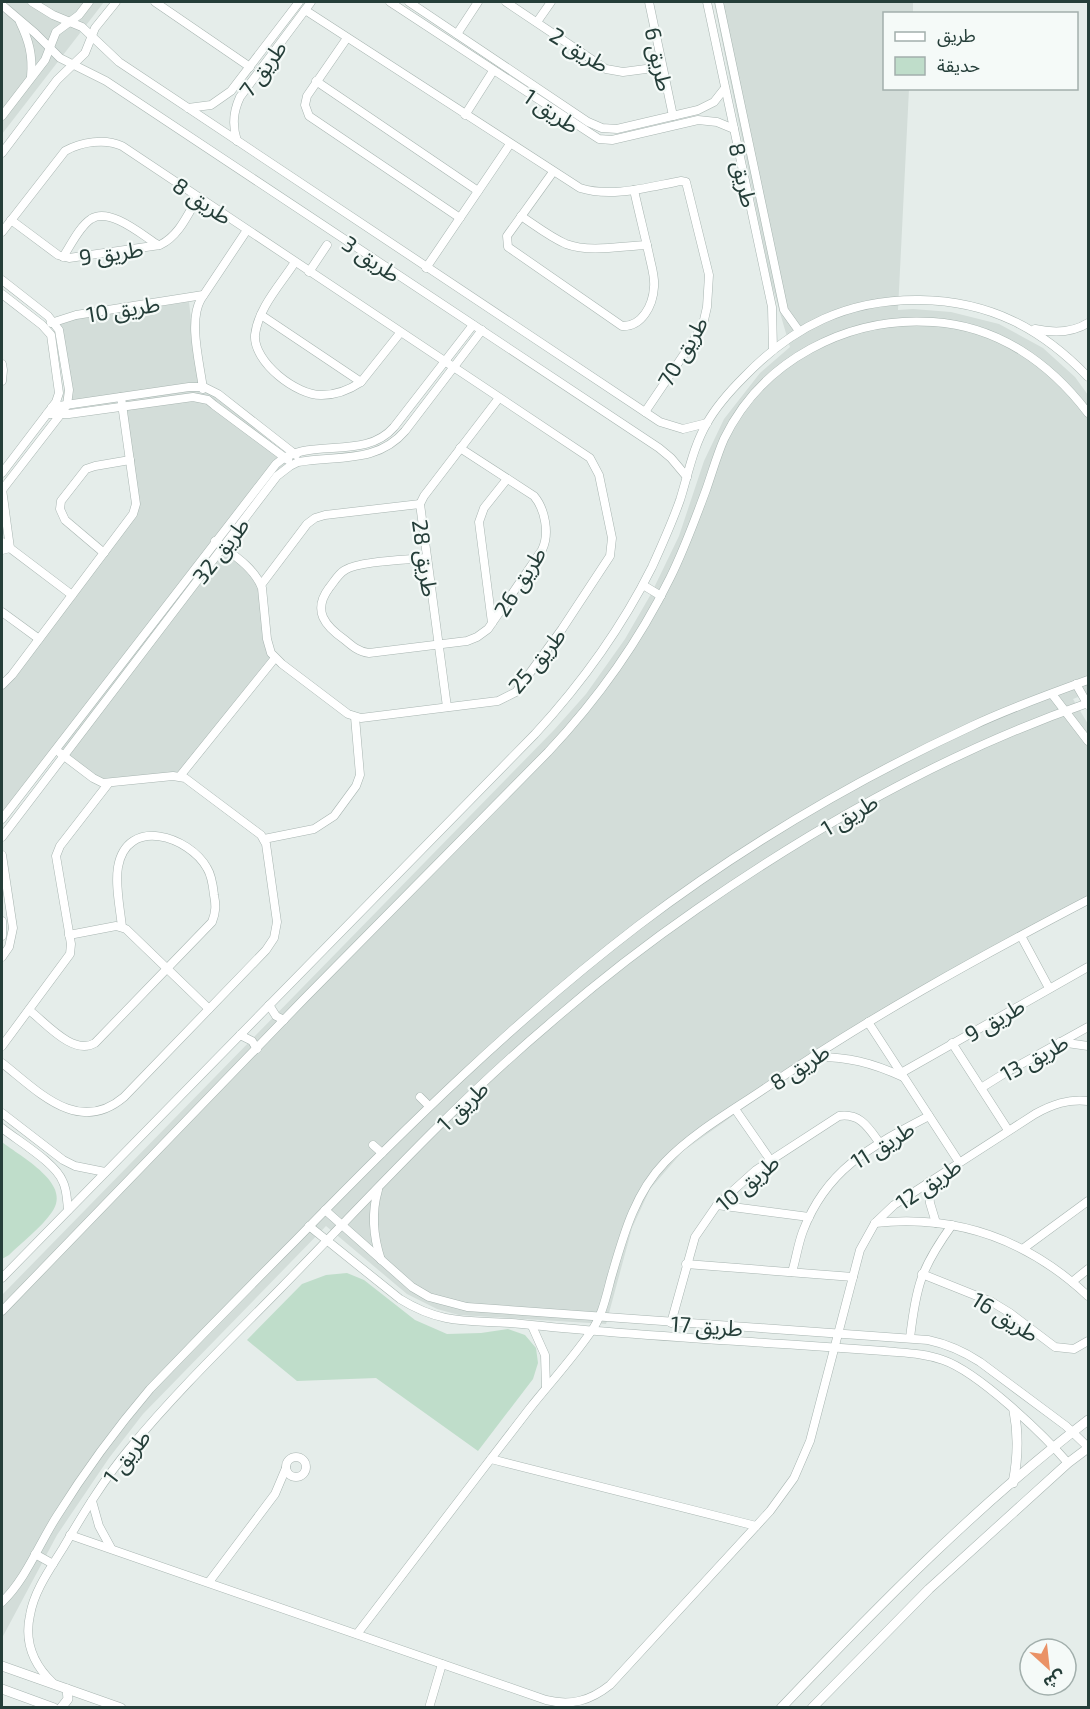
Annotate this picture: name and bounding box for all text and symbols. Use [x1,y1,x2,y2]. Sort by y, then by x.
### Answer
legend [883,12,1078,90]
street label: طريق 2 [545,21,614,79]
text: طريق [937,24,976,47]
street label: طريق 6 [639,25,679,94]
street label: طريق 7 [233,35,293,102]
text: حديقة [937,54,980,76]
street label: طريق 1 [518,82,585,139]
street label: طريق 8 [723,140,764,210]
street label: طريق 8 [167,171,237,231]
street label: طريق 3 [337,229,406,288]
street label: طريق 9 [77,235,145,271]
street label: طريق 10 [84,289,162,329]
street label: طريق 70 [652,311,714,392]
street label: طريق 32 [186,512,255,590]
street label: طريق 28 [406,518,444,599]
street label: طريق 26 [488,541,552,622]
street label: طريق 25 [502,622,572,699]
street label: طريق 1 [816,787,883,842]
street label: طريق 9 [959,992,1030,1048]
street label: طريق 13 [996,1028,1073,1088]
street label: طريق 8 [764,1037,835,1096]
street label: طريق 1 [431,1074,494,1137]
street label: طريق 11 [846,1114,920,1175]
street label: طريق 10 [710,1148,785,1217]
street label: طريق 12 [890,1152,967,1216]
street label: طريق 16 [967,1285,1044,1348]
street label: طريق 17 [670,1310,744,1342]
street label: طريق 1 [97,1424,157,1489]
north arrow [1018,1637,1078,1697]
text: ش [1040,1666,1069,1694]

